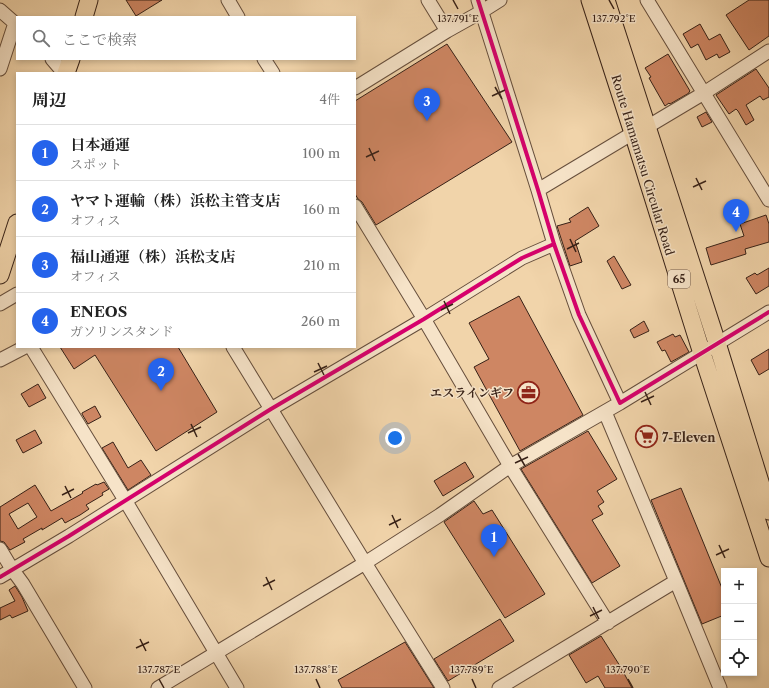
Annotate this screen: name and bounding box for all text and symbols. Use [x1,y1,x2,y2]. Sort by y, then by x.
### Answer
text: 137.791°E [437,12,479,25]
text: 137.792°E [592,12,636,25]
search box [16,16,356,60]
icon: search [30,27,52,49]
text: ここで検索 [62,30,137,49]
street label: Route Hamamatsu Circular Road [608,73,678,258]
pin: 3 [414,88,440,121]
text: 周辺 [32,90,66,110]
text: 4件 [319,91,340,107]
text: 日本通運 [70,135,130,154]
text: 1 [42,145,48,161]
text: 100 m [302,145,340,161]
text: スポット [70,156,122,172]
text: ヤマト運輸（株）浜松主管支店 [70,191,280,210]
pin: 4 [723,199,749,232]
text: 2 [41,201,49,217]
text: 160 m [303,201,340,217]
text: オフィス [70,212,121,228]
text: 福山通運（株）浜松支店 [70,247,235,266]
text: 3 [41,257,49,273]
text: 210 m [303,257,340,273]
text: オフィス [70,268,121,284]
road number: 65 [668,270,690,288]
text: ENEOS [70,302,127,321]
text: 4 [41,313,49,329]
text: 260 m [301,313,340,329]
text: ガソリンスタンド [70,323,174,339]
pin: 2 [148,358,174,391]
office icon: エスラインギフ [516,379,542,405]
place label: エスラインギフ [430,385,514,400]
supermarket icon: 7-Eleven [633,424,659,450]
your location [385,428,405,448]
place label: 7-Eleven [662,430,716,445]
pin: 1 [481,524,507,557]
map controls [721,568,757,676]
button: + [721,568,757,604]
button: − [721,604,757,640]
button: locate [721,640,757,676]
text: 137.787°E [138,663,180,676]
text: 137.788°E [294,663,338,676]
text: 137.789°E [450,663,494,676]
text: 137.790°E [606,663,650,676]

